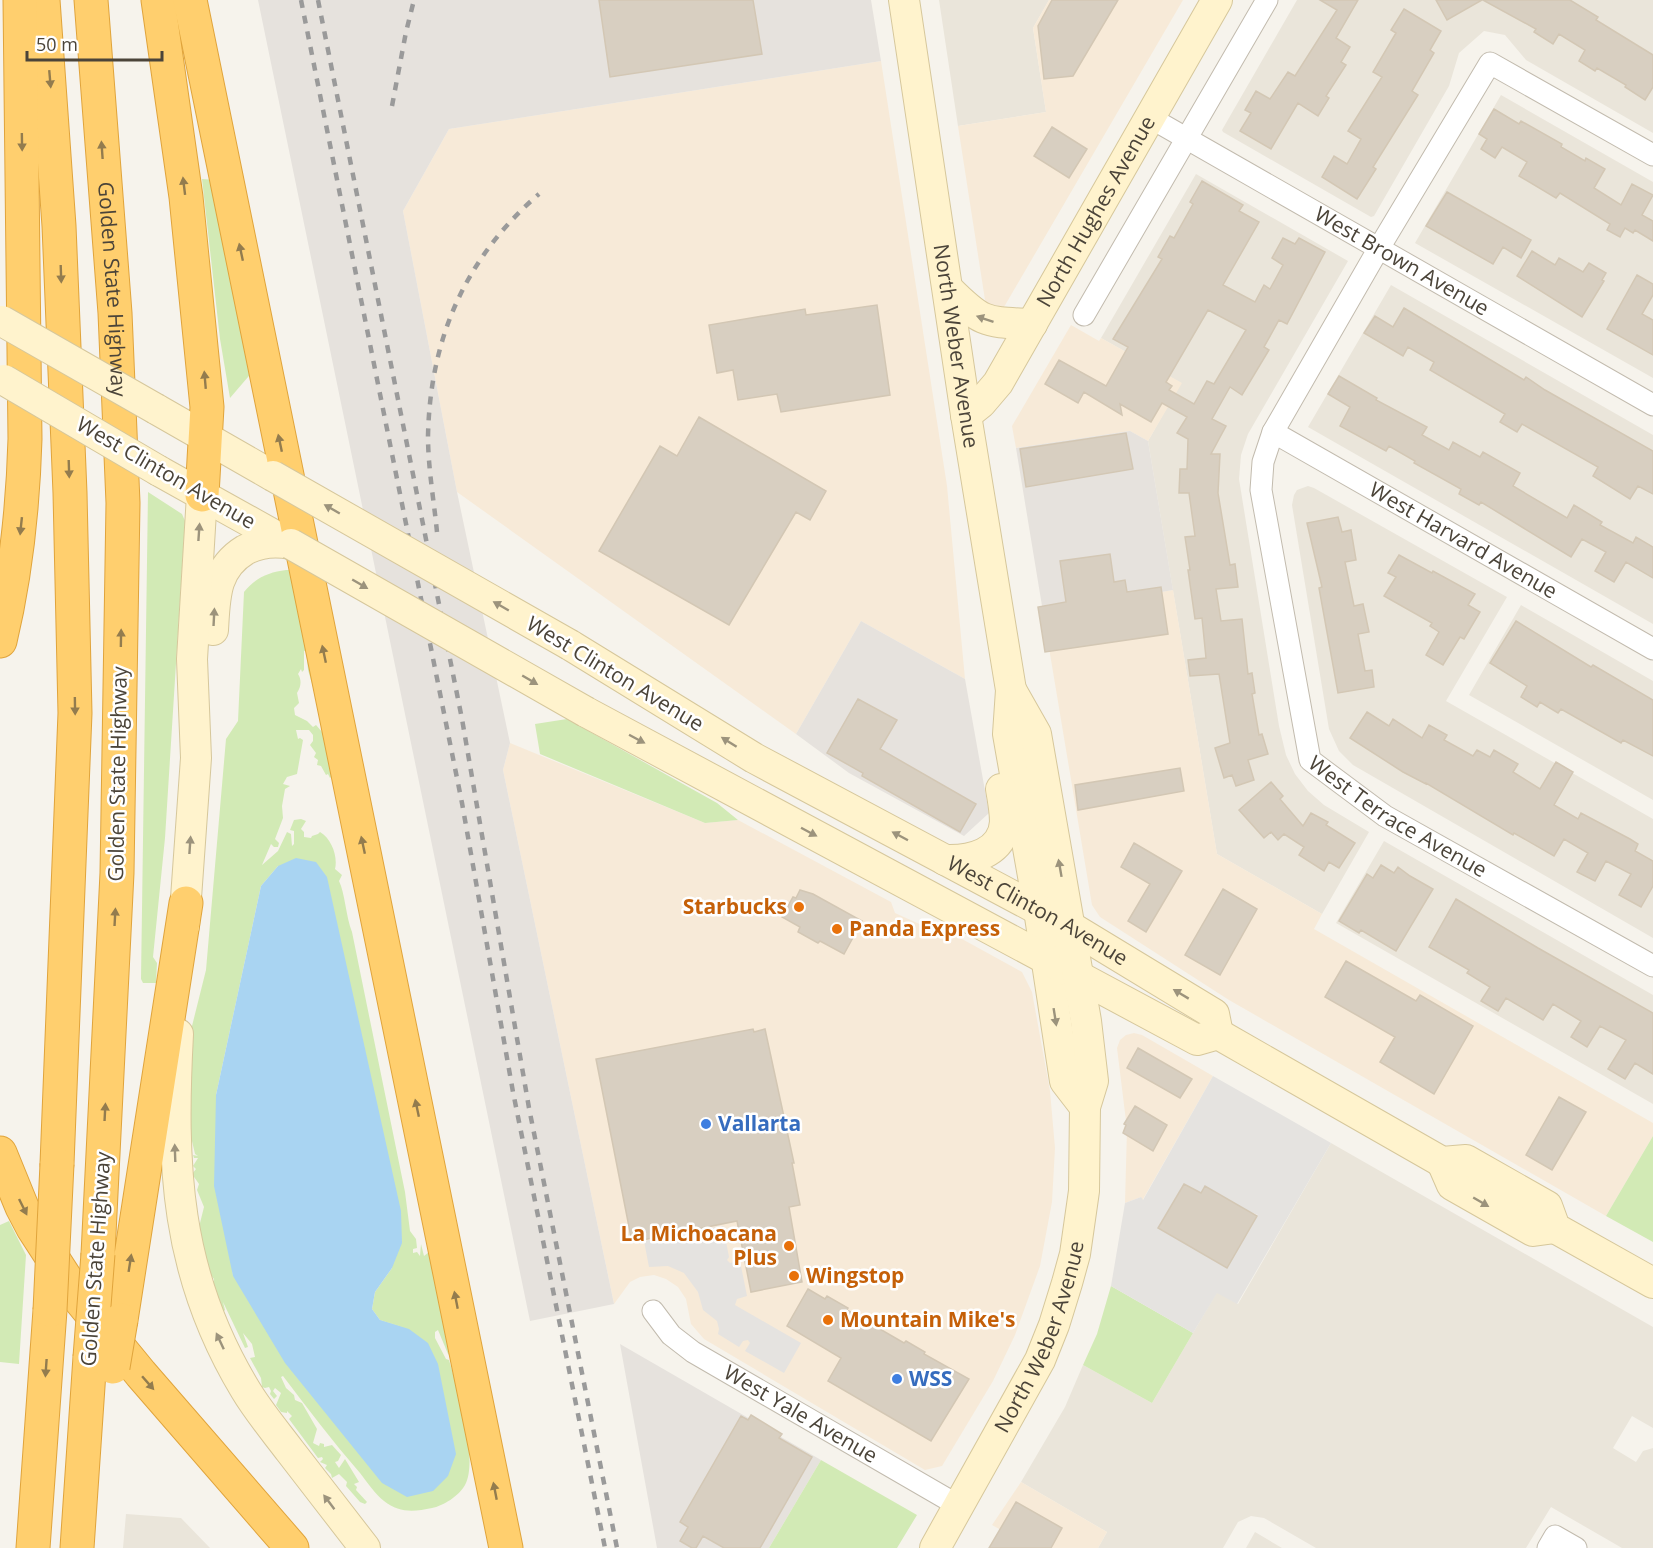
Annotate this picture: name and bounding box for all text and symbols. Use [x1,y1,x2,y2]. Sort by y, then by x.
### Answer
scale bar [27,24,162,62]
text: 50 m [36,32,78,56]
one-way arrow [45,70,54,89]
street label: North Hughes Avenue [1029,110,1161,312]
one-way arrow [17,133,27,152]
one-way arrow [97,140,107,159]
one-way arrow [180,177,189,196]
street label: Golden State Highway [92,181,134,398]
street label: West Brown Avenue [1310,200,1495,321]
one-way arrow [236,242,245,261]
street label: North Weber Avenue [928,242,986,450]
one-way arrow [56,264,65,283]
one-way arrow [976,313,994,323]
one-way arrow [200,370,210,389]
street label: West Clinton Avenue [72,409,261,535]
one-way arrow [275,433,284,452]
one-way arrow [65,459,74,478]
street label: West Harvard Avenue [1365,475,1563,604]
one-way arrow [324,504,340,515]
one-way arrow [16,517,26,536]
one-way arrow [195,522,204,541]
one-way arrow [352,578,368,589]
one-way arrow [492,601,509,611]
one-way arrow [210,607,219,626]
street label: West Clinton Avenue [522,609,709,737]
one-way arrow [116,628,125,647]
one-way arrow [319,645,328,664]
street label: Golden State Highway [101,666,133,882]
one-way arrow [522,675,539,685]
one-way arrow [70,696,80,715]
one-way arrow [629,734,646,744]
one-way arrow [721,737,737,748]
street label: West Terrace Avenue [1303,749,1492,883]
one-way arrow [801,827,818,837]
one-way arrow [891,831,908,841]
one-way arrow [185,835,195,854]
one-way arrow [358,836,367,855]
street label: West Clinton Avenue [943,849,1134,972]
one-way arrow [1055,859,1064,878]
place label: Starbucks [683,892,787,920]
marker: Starbucks [792,900,806,914]
one-way arrow [110,907,119,926]
place label: Panda Express [849,914,1000,942]
marker: Panda Express [830,922,844,936]
one-way arrow [1173,989,1189,1000]
one-way arrow [1051,1007,1060,1026]
one-way arrow [412,1099,421,1118]
one-way arrow [101,1102,110,1121]
place label: Vallarta [718,1109,801,1137]
marker: Vallarta [699,1117,713,1131]
one-way arrow [171,1143,180,1162]
street label: Golden State Highway [74,1150,117,1367]
one-way arrow [1473,1196,1489,1207]
one-way arrow [18,1199,27,1216]
place label: La Michoacana Plus [621,1219,777,1271]
marker: La Michoacana Plus [782,1239,796,1253]
street label: North Weber Avenue [987,1239,1090,1437]
one-way arrow [126,1253,135,1272]
place label: Wingstop [806,1261,904,1289]
marker: Wingstop [787,1269,801,1283]
one-way arrow [451,1290,460,1309]
place label: Mountain Mike's [840,1305,1016,1333]
marker: Mountain Mike's [821,1313,835,1327]
one-way arrow [215,1332,224,1349]
street label: West Yale Avenue [719,1358,883,1469]
one-way arrow [41,1359,51,1378]
place label: WSS [909,1364,952,1392]
marker: WSS [890,1372,904,1386]
one-way arrow [141,1375,154,1390]
one-way arrow [490,1481,499,1500]
one-way arrow [323,1494,335,1510]

